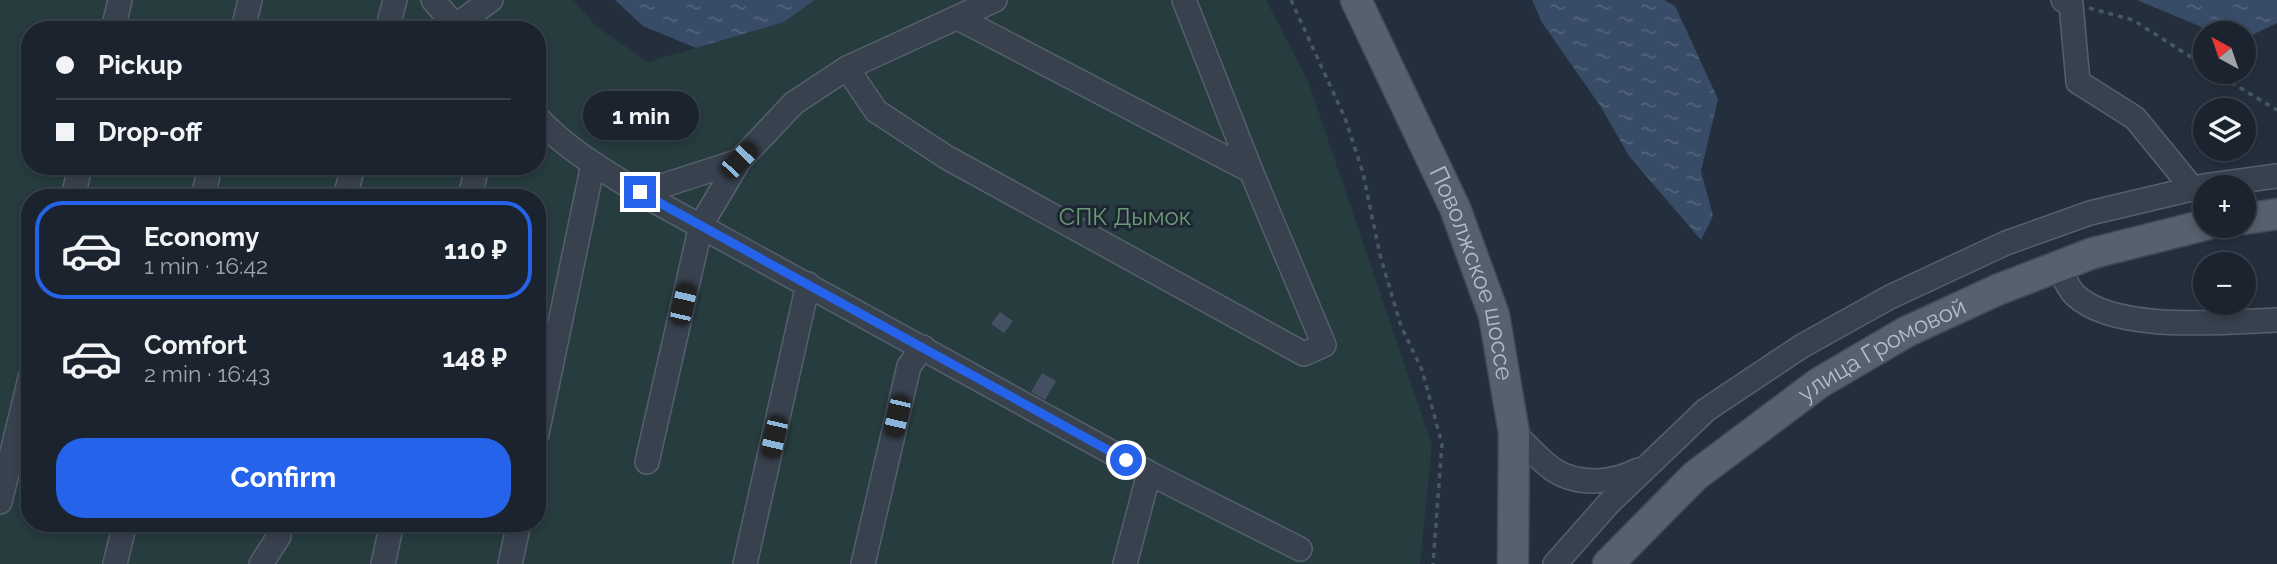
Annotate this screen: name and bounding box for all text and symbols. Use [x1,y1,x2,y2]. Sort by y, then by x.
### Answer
north arrow [2193,21,2256,84]
map controls [2193,21,2256,315]
text: Pickup [98,50,183,80]
callout: 1 min [582,90,698,140]
button: layers [2193,98,2256,161]
text: 1 min [612,102,670,129]
text: Drop-off [98,117,202,147]
car [717,138,762,182]
street label: Поволжское шоссе [1423,161,1520,382]
button: + [2193,175,2256,238]
route end [624,176,656,208]
park label: СПК Дымок [1059,202,1191,231]
icon: car [60,219,123,282]
text: Economy [144,222,259,252]
text: 110 ₽ [444,235,507,265]
text: 1 min · 16:42 [144,252,268,279]
button: − [2193,252,2256,315]
car [669,281,698,327]
street label: улица Громовой [1792,291,1970,408]
icon: car [60,327,123,390]
text: Comfort [144,330,247,360]
text: 148 ₽ [442,343,507,373]
text: 2 min · 16:43 [144,360,270,387]
car [883,393,912,439]
car [760,414,789,460]
button: Confirm [56,438,511,518]
route start [1110,444,1142,476]

